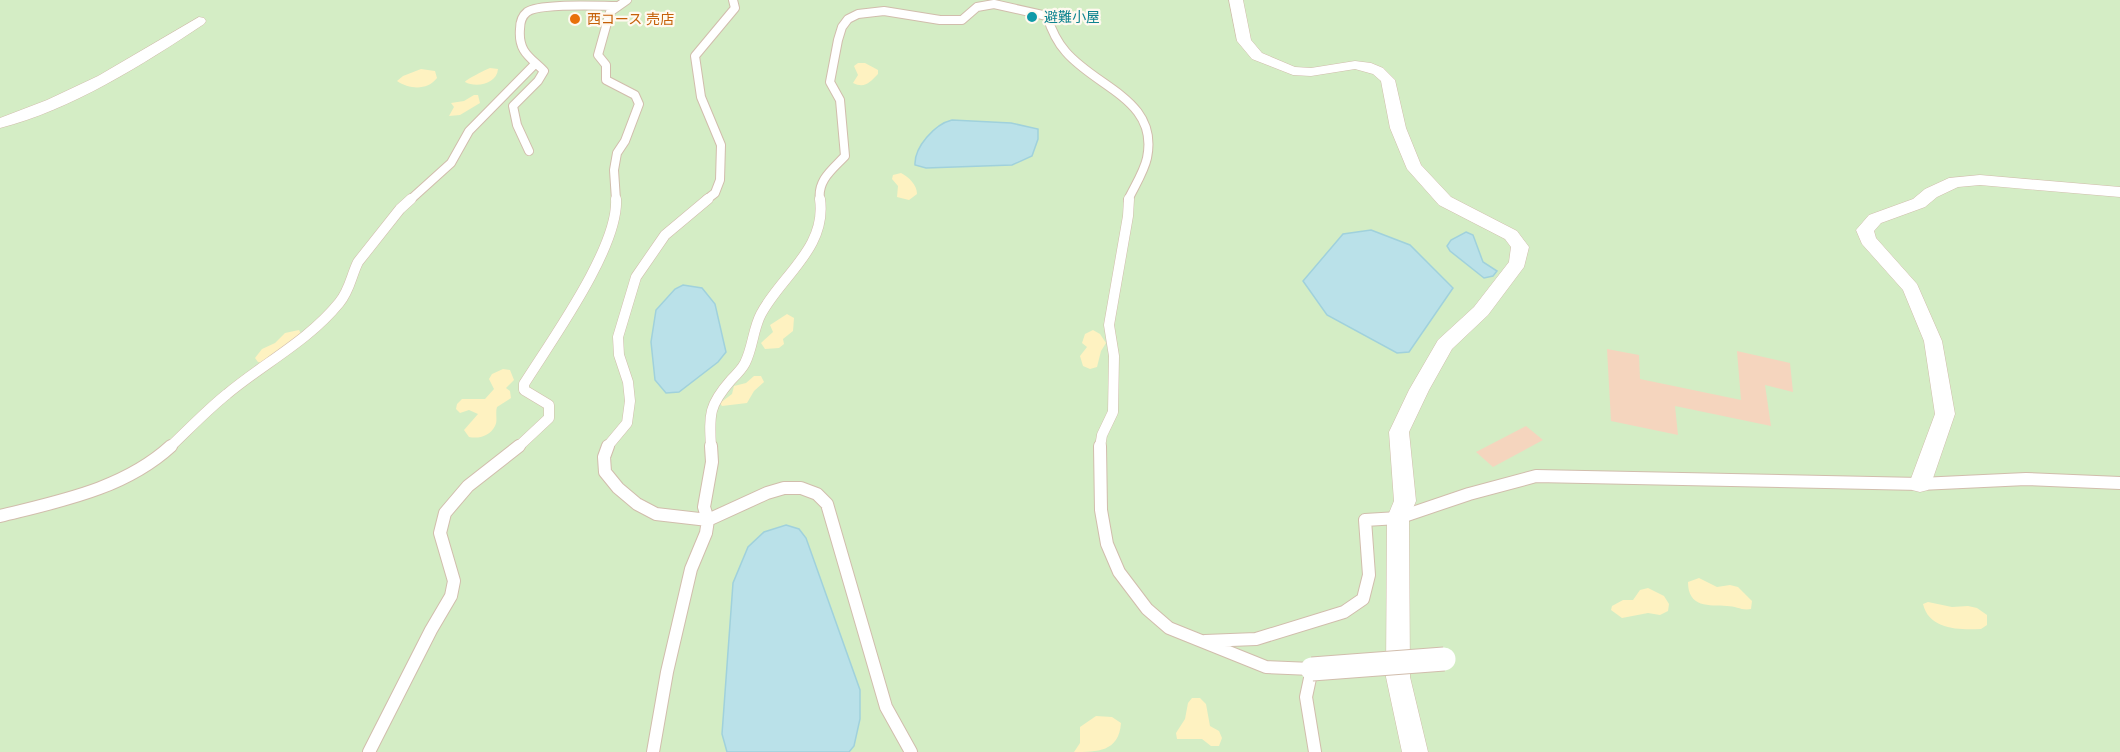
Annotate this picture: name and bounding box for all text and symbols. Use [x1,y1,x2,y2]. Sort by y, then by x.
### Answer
place label: 避難小屋 [1044,9,1100,25]
marker: 避難小屋 [1025,10,1039,24]
place label: 西コース 売店 [587,11,674,27]
marker: 西コース 売店 [568,12,582,26]

